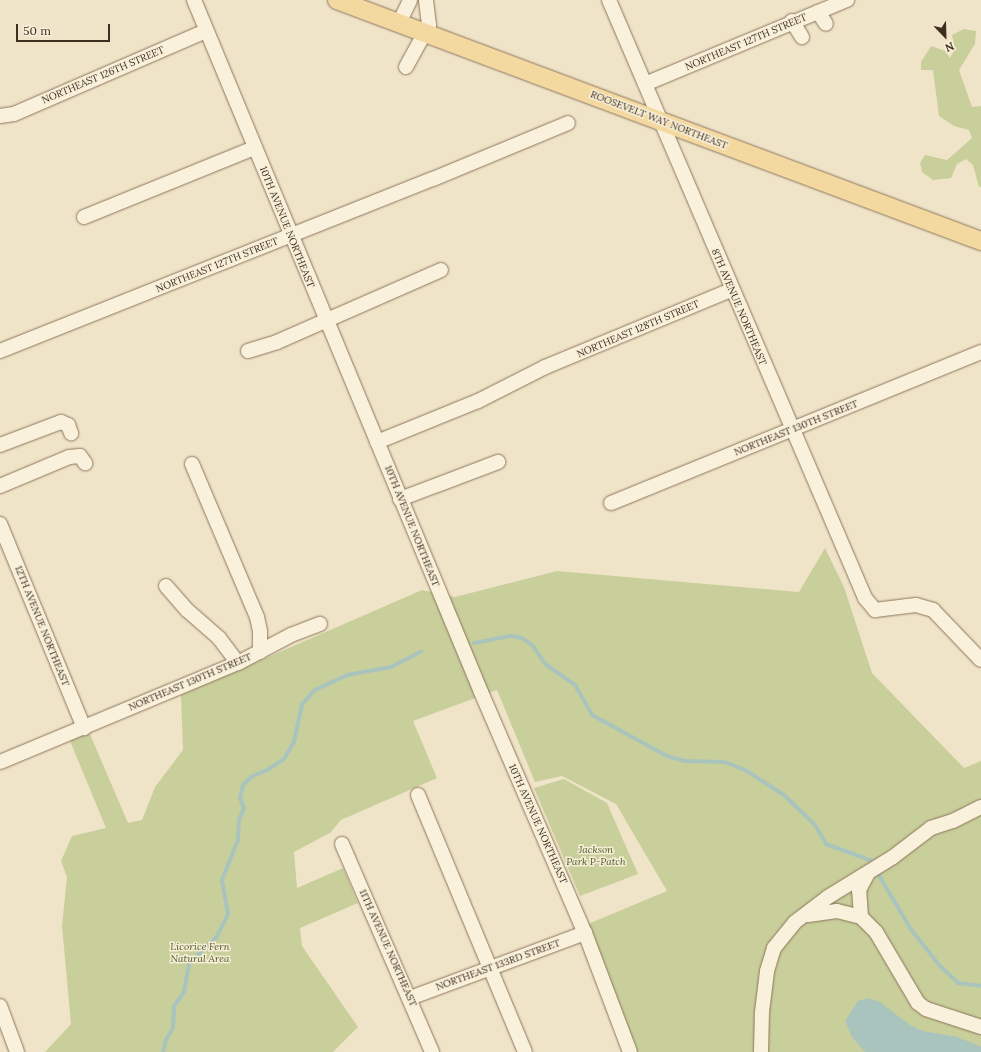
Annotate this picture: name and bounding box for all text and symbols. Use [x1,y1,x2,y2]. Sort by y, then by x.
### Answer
street label: NORTHEAST 127TH STREET [683,11,809,73]
scale bar [18,16,112,42]
north arrow [925,16,965,56]
text: 50 m [23,23,51,38]
text: N [943,39,956,55]
street label: NORTHEAST 126TH STREET [40,44,166,106]
street label: ROOSEVELT WAY NORTHEAST [589,88,729,152]
street label: 10TH AVENUE NORTHEAST [257,165,317,289]
street label: NORTHEAST 127TH STREET [154,235,280,295]
street label: 8TH AVENUE NORTHEAST [709,247,769,367]
street label: NORTHEAST 128TH STREET [575,298,701,360]
street label: NORTHEAST 130TH STREET [732,398,860,458]
street label: 10TH AVENUE NORTHEAST [382,464,442,588]
street label: 12TH AVENUE NORTHEAST [12,564,72,688]
street label: NORTHEAST 130TH STREET [127,651,253,713]
street label: 10TH AVENUE NORTHEAST [506,762,570,886]
park label: Jackson Park P-Patch [566,843,626,866]
street label: 11TH AVENUE NORTHEAST [357,887,419,1009]
street label: NORTHEAST 133RD STREET [434,937,562,993]
park label: Licorice Fern Natural Area [170,940,230,964]

